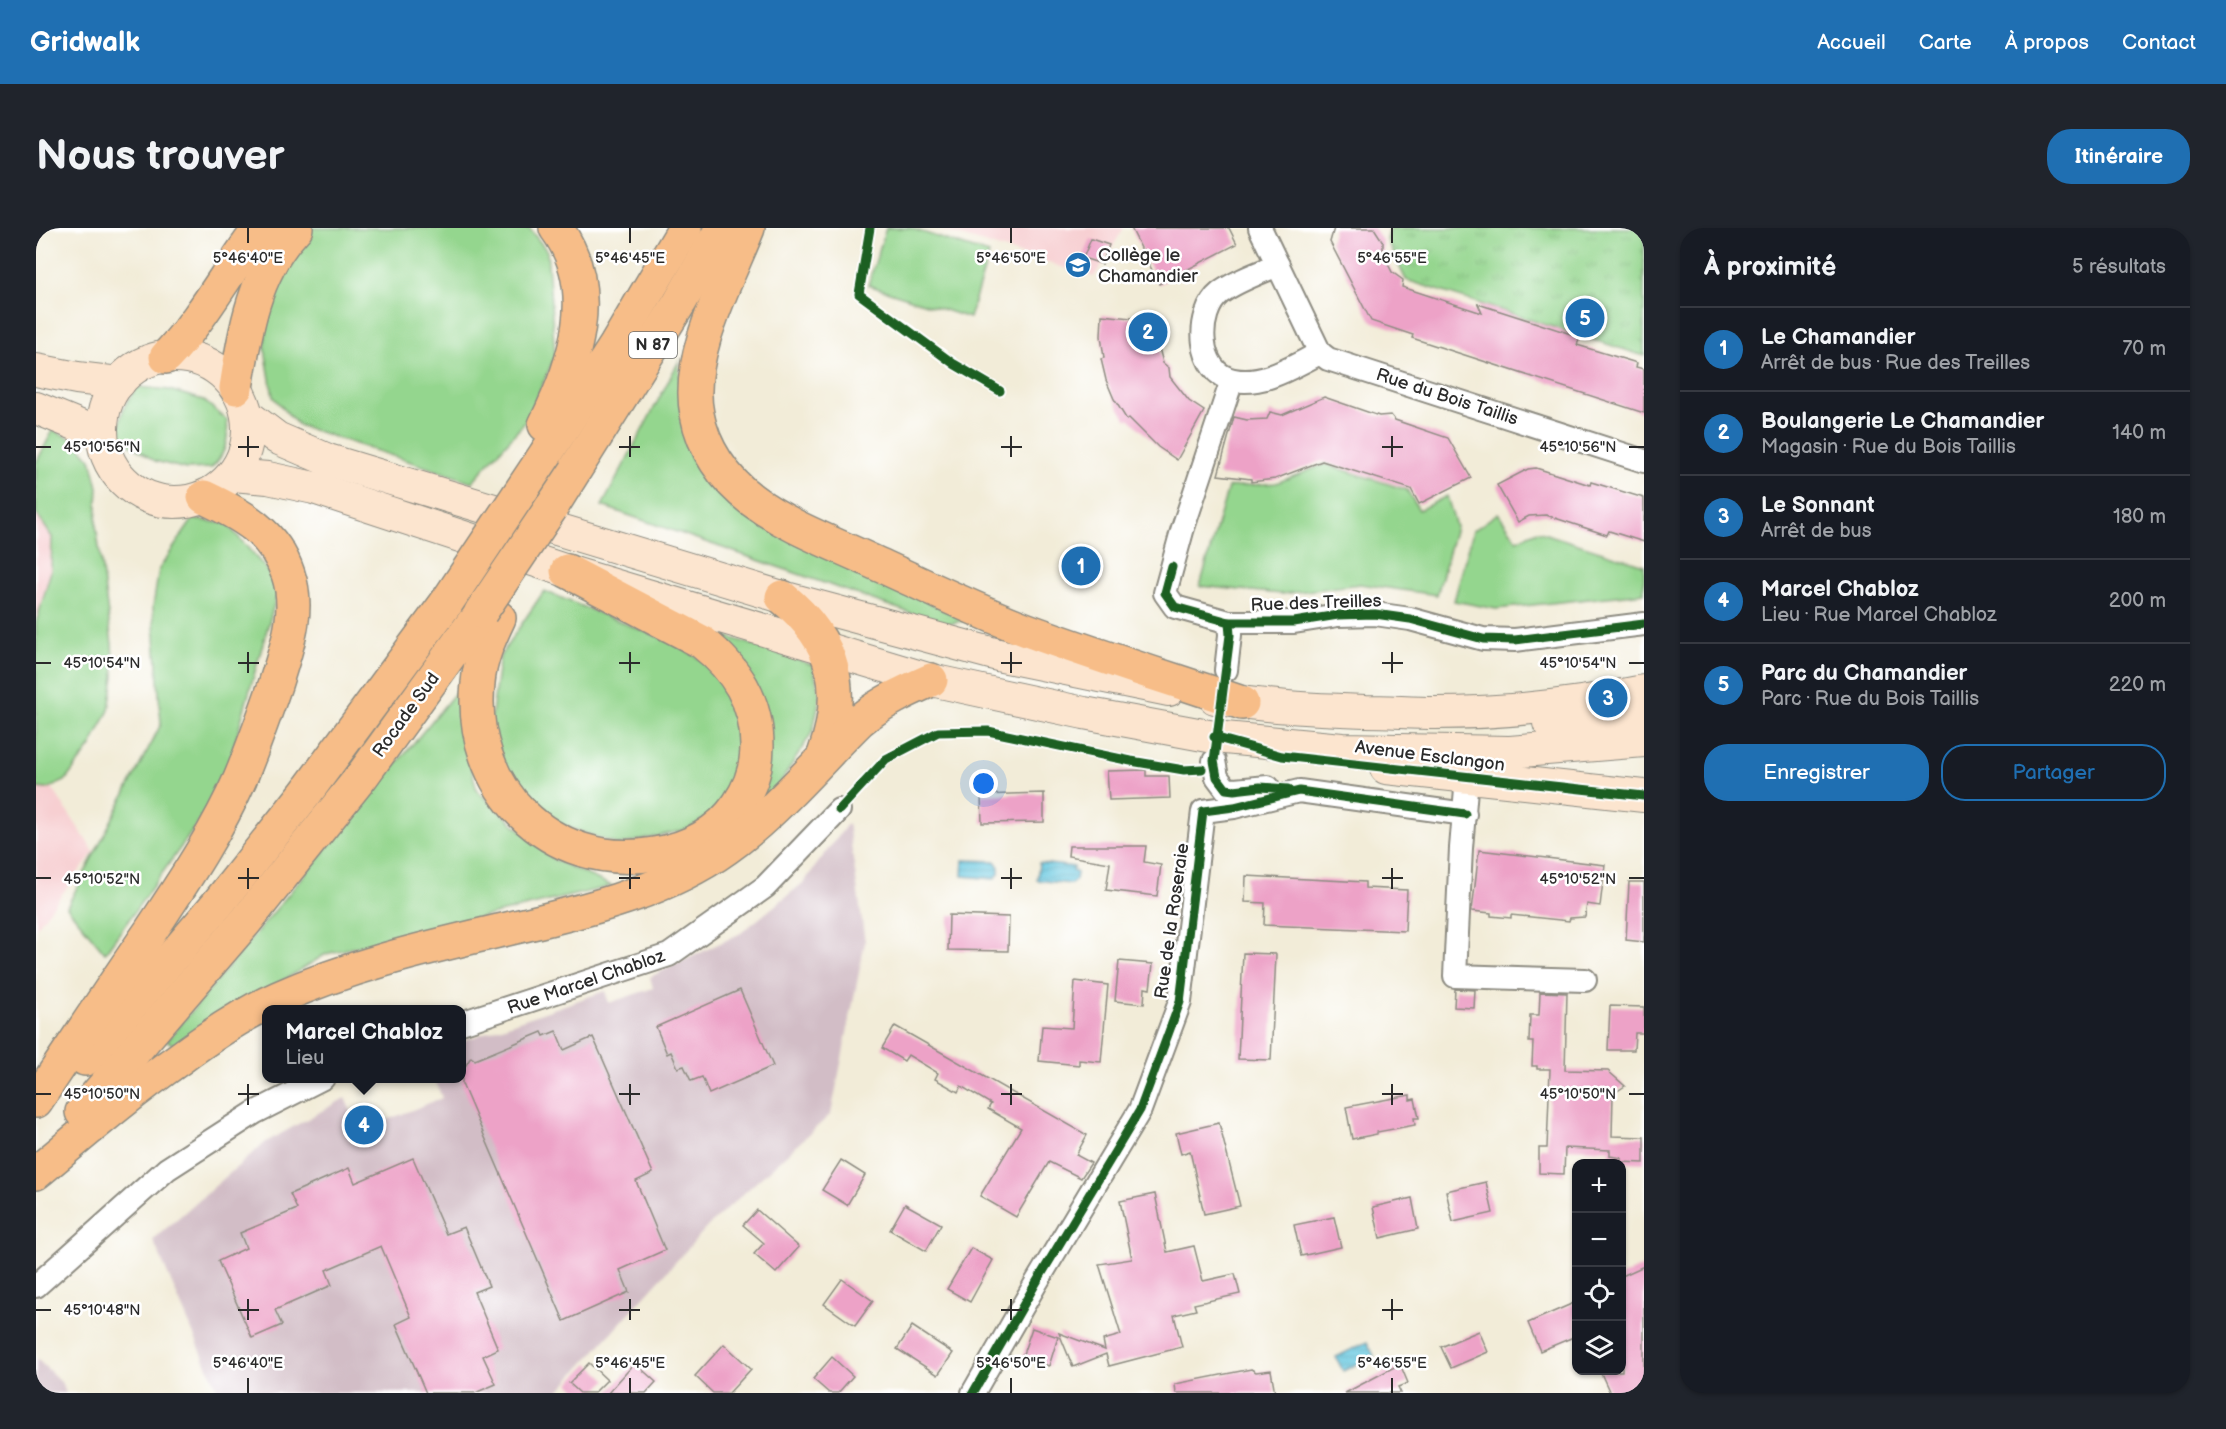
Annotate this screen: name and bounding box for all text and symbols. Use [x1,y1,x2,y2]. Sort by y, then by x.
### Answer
text: Gridwalk [30,26,140,59]
text: Accueil [1817,30,1886,55]
text: Carte [1919,30,1972,55]
text: À propos [2005,30,2089,55]
text: Contact [2122,30,2196,55]
button: Itinéraire [2047,129,2190,184]
text: Nous trouver [36,131,284,182]
place label: Collège le Chamandier [1098,245,1198,287]
text: 5°46'40"E [213,249,283,268]
text: 5°46'45"E [595,249,665,268]
text: 5°46'50"E [976,249,1046,268]
text: 5°46'55"E [1357,249,1427,268]
school or university icon: Collège le Chamandier [1063,250,1093,280]
text: À proximité [1704,252,1836,283]
text: 5 résultats [2072,255,2166,279]
pin: 5 [1566,296,1604,340]
pin: 2 [1128,310,1168,354]
text: Le Chamandier [1761,324,1916,351]
road number: N 87 [629,332,677,358]
text: 1 [1719,337,1728,361]
text: 70 m [2122,337,2166,361]
text: Arrêt de bus · Rue des Treilles [1761,351,2030,375]
street label: Rue du Bois Taillis [1373,364,1521,430]
text: Boulangerie Le Chamandier [1761,408,2044,435]
text: 2 [1718,421,1729,445]
text: 140 m [2112,421,2166,445]
text: Magasin · Rue du Bois Taillis [1761,435,2016,459]
text: 45°10'56"N [63,438,141,457]
text: 45°10'56"N [1539,438,1617,457]
text: Le Sonnant [1761,492,1875,519]
text: 3 [1718,505,1729,529]
text: 180 m [2113,505,2166,529]
text: Arrêt de bus [1761,519,1872,543]
pin: 1 [1062,544,1100,588]
text: Marcel Chabloz [1761,576,1919,603]
text: 4 [1718,589,1729,613]
text: 200 m [2109,589,2166,613]
street label: Rue des Treilles [1250,590,1382,616]
text: Lieu · Rue Marcel Chabloz [1761,603,1997,627]
text: 45°10'54"N [63,654,141,673]
text: 45°10'54"N [1539,654,1617,673]
text: Parc du Chamandier [1761,660,1967,687]
street label: Rocade Sud [368,669,444,761]
text: 5 [1718,673,1729,697]
text: 220 m [2109,673,2166,697]
pin: 3 [1588,676,1628,720]
text: Parc · Rue du Bois Taillis [1761,687,1979,711]
street label: Avenue Esclangon [1354,736,1506,776]
button: Enregistrer [1704,744,1929,801]
button: Partager [1941,744,2166,801]
your location [969,769,998,798]
street label: Rue de la Roseraie [1151,842,1193,1000]
text: 45°10'52"N [64,870,140,889]
text: 45°10'52"N [1540,870,1616,889]
street label: Rue Marcel Chabloz [505,945,668,1019]
popup [262,1005,466,1083]
text: Marcel Chabloz [285,1019,443,1046]
text: Lieu [285,1046,324,1070]
text: 45°10'50"N [64,1085,140,1104]
text: 45°10'50"N [1540,1085,1616,1104]
pin: 4 [344,1102,384,1148]
map controls [1572,1159,1626,1375]
button: + [1572,1159,1626,1213]
button: − [1572,1213,1626,1267]
button: locate [1572,1267,1626,1321]
text: 45°10'48"N [63,1301,141,1320]
button: layers [1572,1321,1626,1375]
text: 5°46'40"E [213,1354,283,1373]
text: 5°46'45"E [595,1354,665,1373]
text: 5°46'50"E [976,1354,1046,1373]
text: 5°46'55"E [1357,1354,1427,1373]

